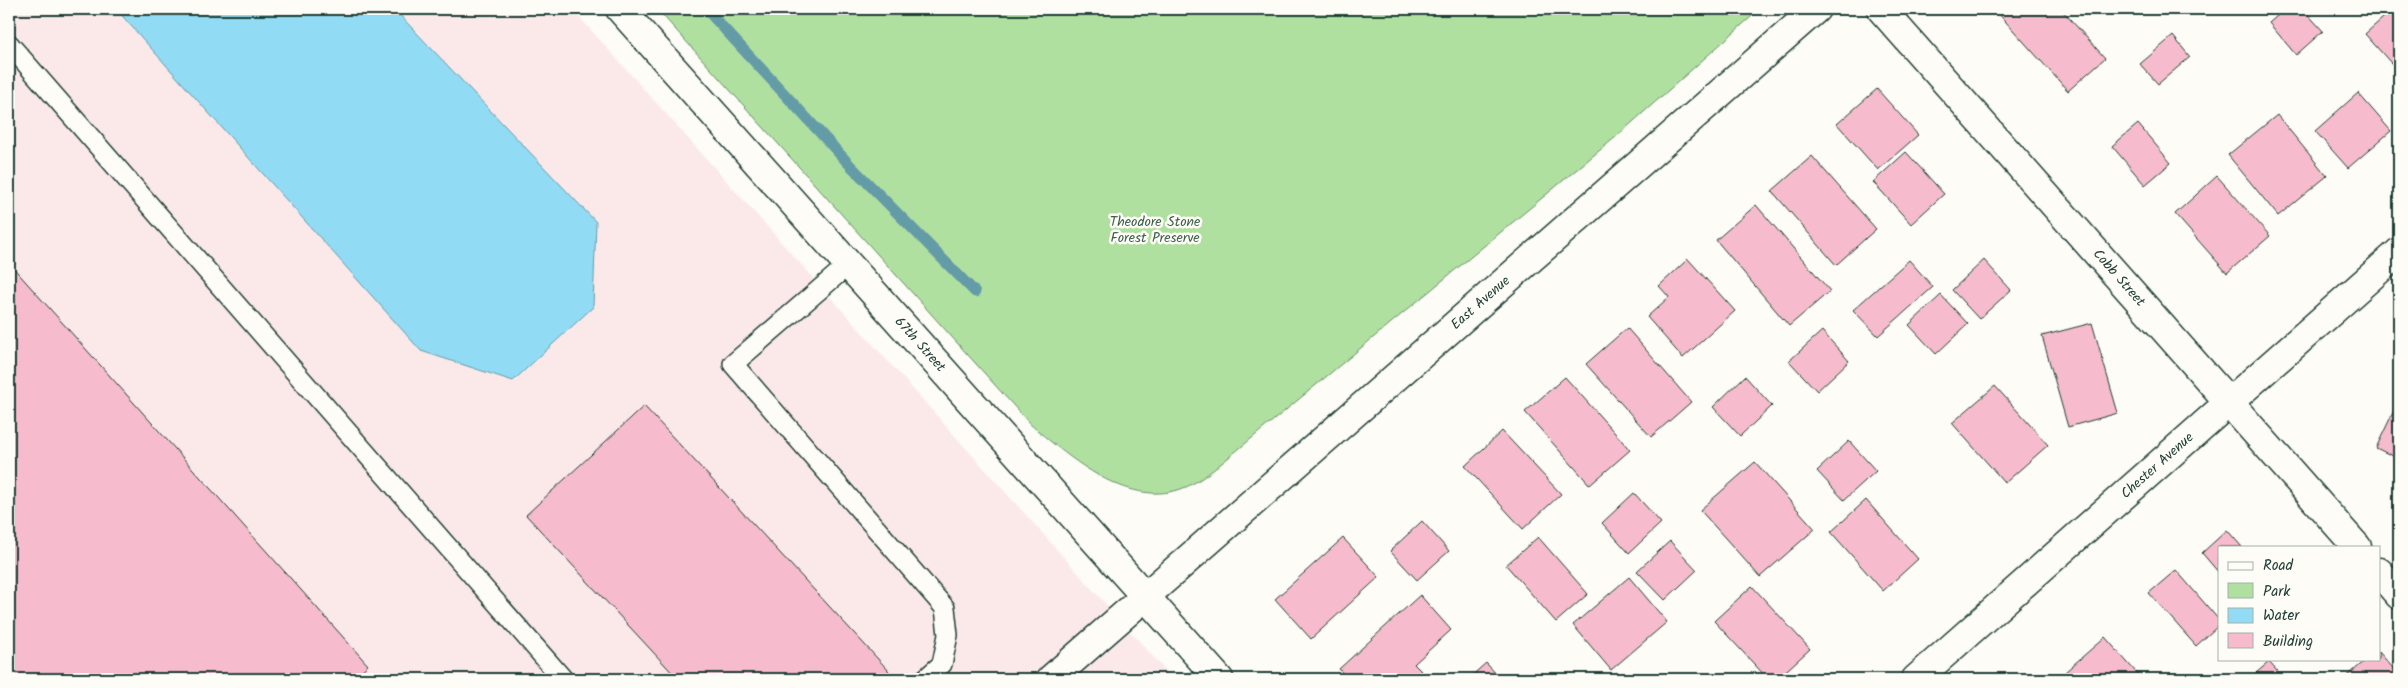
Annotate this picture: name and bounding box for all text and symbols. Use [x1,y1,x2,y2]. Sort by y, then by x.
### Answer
park label: Theodore Stone Forest Preserve [1110,211,1201,249]
street label: Cobb Street [2087,244,2151,312]
street label: East Avenue [1446,270,1516,335]
street label: 67th Street [889,312,951,378]
street label: Chester Avenue [2116,427,2199,504]
legend [2218,546,2380,660]
text: Road [2263,554,2294,578]
text: Park [2263,580,2291,604]
text: Water [2263,604,2300,628]
text: Building [2263,630,2313,654]

